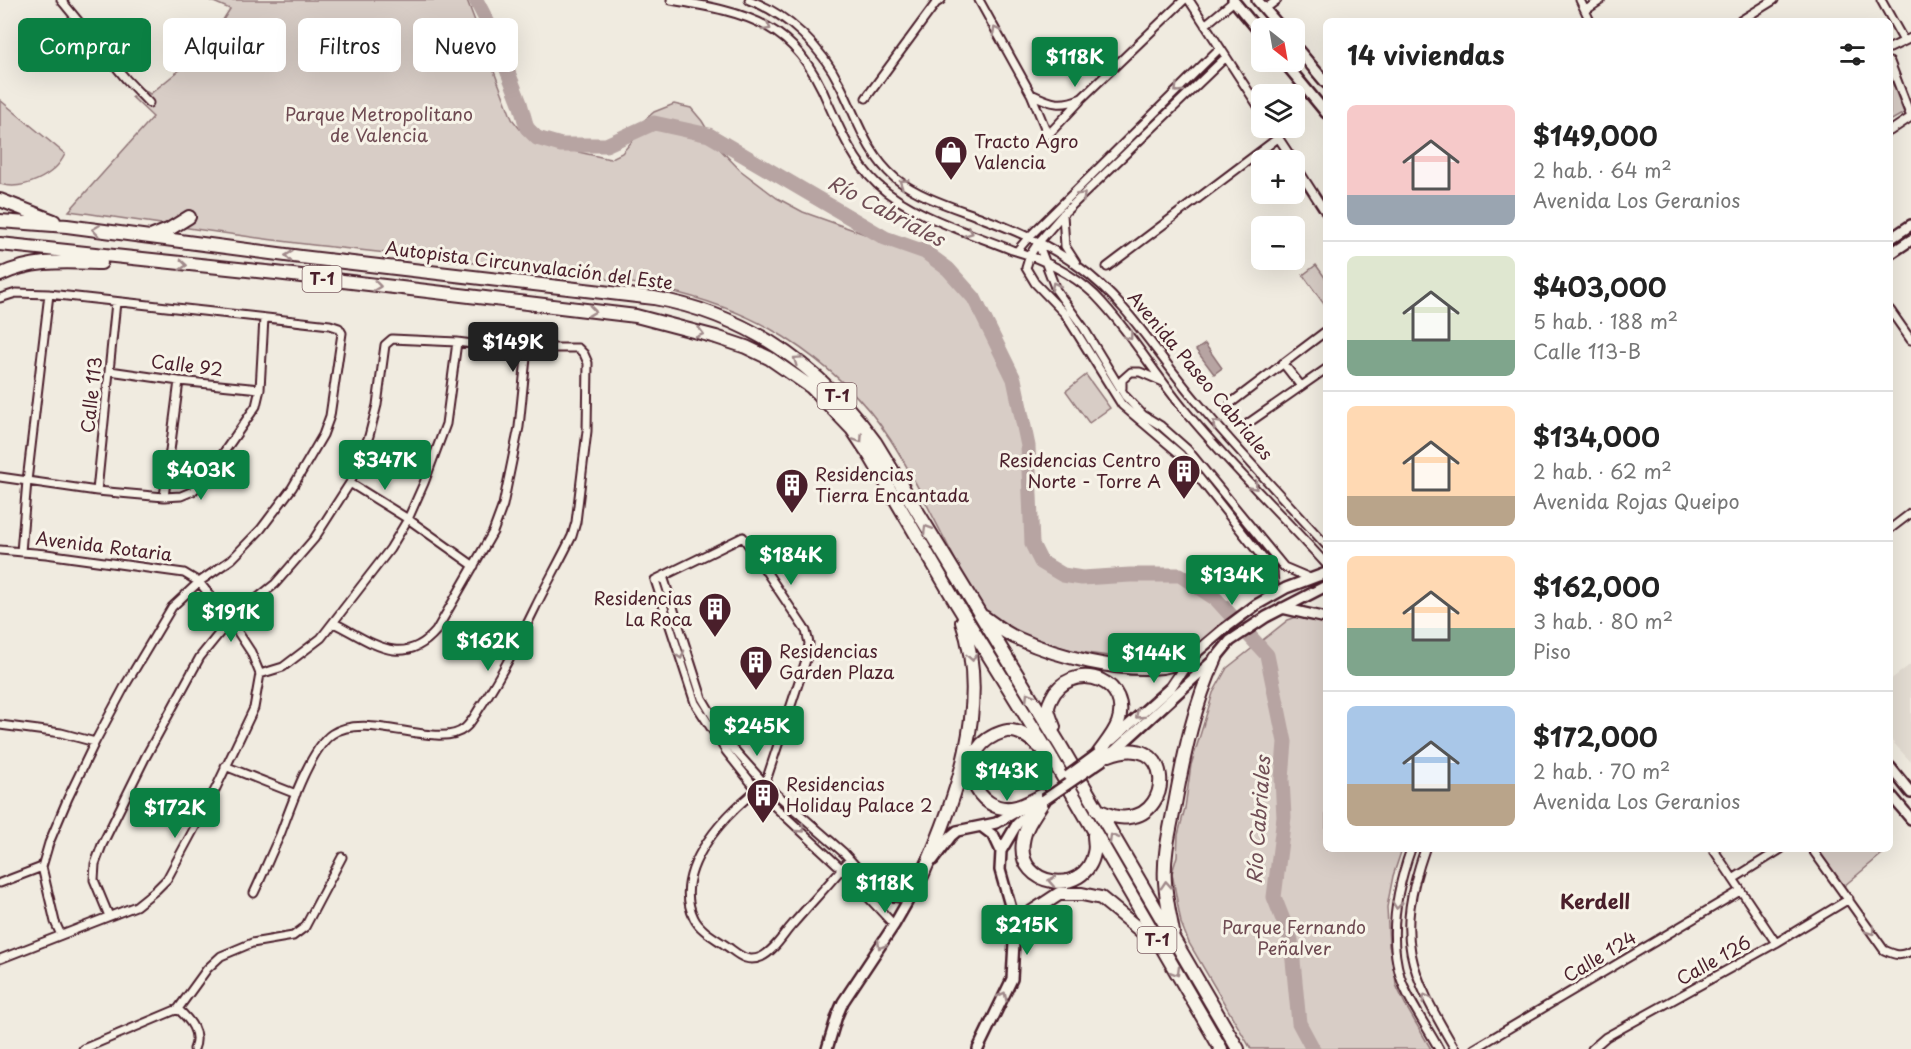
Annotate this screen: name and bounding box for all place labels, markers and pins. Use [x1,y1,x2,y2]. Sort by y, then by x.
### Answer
pin: $118K [1033,37,1117,88]
place label: Tracto Agro Valencia [974,127,1078,175]
shop icon: Tracto Agro Valencia [933,134,969,181]
pin: $149K [471,322,555,373]
pin: $347K [343,440,427,491]
place label: Residencias Centro Norte - Torre A [999,446,1161,494]
pin: $403K [159,450,243,501]
building icon: Residencias Centro Norte - Torre A [1166,453,1202,500]
place label: Residencias Tierra Encantada [815,460,970,508]
building icon: Residencias Tierra Encantada [774,467,810,514]
pin: $184K [749,535,833,586]
pin: $134K [1190,555,1274,606]
place label: Residencias La Roca [593,584,693,632]
building icon: Residencias La Roca [697,591,733,638]
pin: $191K [189,592,273,643]
pin: $162K [446,621,530,672]
pin: $144K [1112,633,1196,684]
place label: Residencias Garden Plaza [779,637,895,685]
building icon: Residencias Garden Plaza [738,644,774,691]
pin: $245K [715,706,799,757]
pin: $143K [965,751,1049,802]
place label: Residencias Holiday Palace 2 [786,770,933,818]
building icon: Residencias Holiday Palace 2 [745,777,781,824]
pin: $172K [133,788,217,839]
pin: $118K [843,863,927,914]
pin: $215K [985,905,1069,956]

